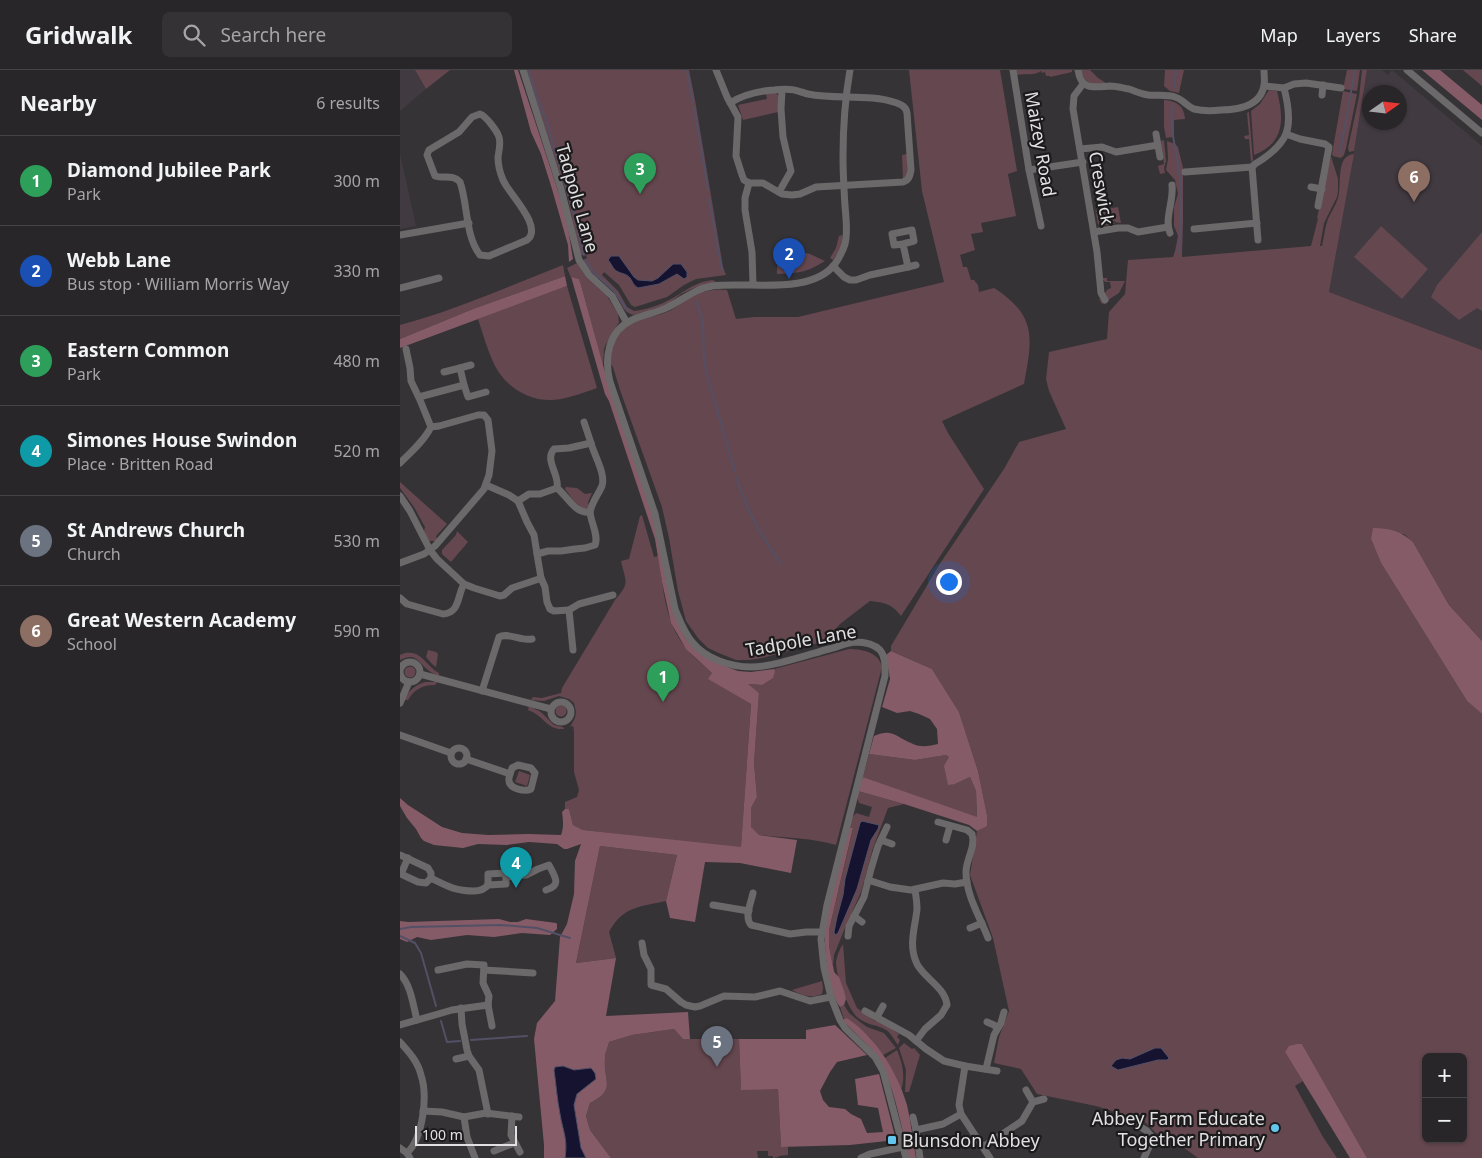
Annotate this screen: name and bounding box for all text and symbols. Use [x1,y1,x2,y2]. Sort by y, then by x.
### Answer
search box [162,12,512,57]
text: Gridwalk [25,18,132,51]
icon: search [180,21,208,49]
text: Search here [220,22,326,48]
text: Map [1260,23,1298,47]
text: Layers [1326,23,1381,47]
text: Share [1409,23,1457,47]
north arrow [1362,85,1407,130]
text: Nearby [20,89,96,117]
street label: Maizey Road [1020,90,1062,198]
text: 6 results [316,92,380,114]
street label: Tadpole Lane [551,141,605,255]
street label: Creswick [1084,149,1120,227]
pin: 3 [624,153,656,194]
text: Diamond Jubilee Park [67,157,271,183]
pin: 6 [1398,161,1430,202]
text: 1 [31,170,41,192]
text: 300 m [333,170,380,192]
text: Park [67,183,101,205]
pin: 2 [773,238,805,279]
text: Webb Lane [67,247,171,273]
text: 2 [31,260,41,282]
text: 330 m [333,260,380,282]
text: Bus stop · William Morris Way [67,273,289,295]
text: Eastern Common [67,337,229,363]
text: 3 [31,350,41,372]
text: 480 m [333,350,380,372]
text: Park [67,363,101,385]
text: Simones House Swindon [67,427,297,453]
text: 4 [31,440,41,462]
text: 520 m [333,440,380,462]
text: Place · Britten Road [67,453,213,475]
text: St Andrews Church [67,517,245,543]
text: 5 [31,530,41,552]
text: 530 m [333,530,380,552]
text: Church [67,543,121,565]
your location [936,569,962,595]
text: Great Western Academy [67,607,296,633]
street label: Tadpole Lane [744,618,858,662]
text: 6 [31,620,41,642]
text: 590 m [333,620,380,642]
text: School [67,633,117,655]
pin: 1 [647,661,679,702]
pin: 4 [500,847,532,888]
pin: 5 [701,1026,733,1067]
map controls [1422,1053,1467,1143]
button: + [1422,1053,1467,1098]
button: − [1422,1098,1467,1143]
place label: Abbey Farm Educate Together Primary [1092,1106,1266,1151]
marker: Abbey Farm Educate Together Primary [1269,1122,1281,1134]
scale bar [415,1123,518,1146]
text: 100 m [422,1125,463,1144]
place label: Blunsdon Abbey [902,1128,1040,1152]
marker: Blunsdon Abbey [886,1134,898,1146]

